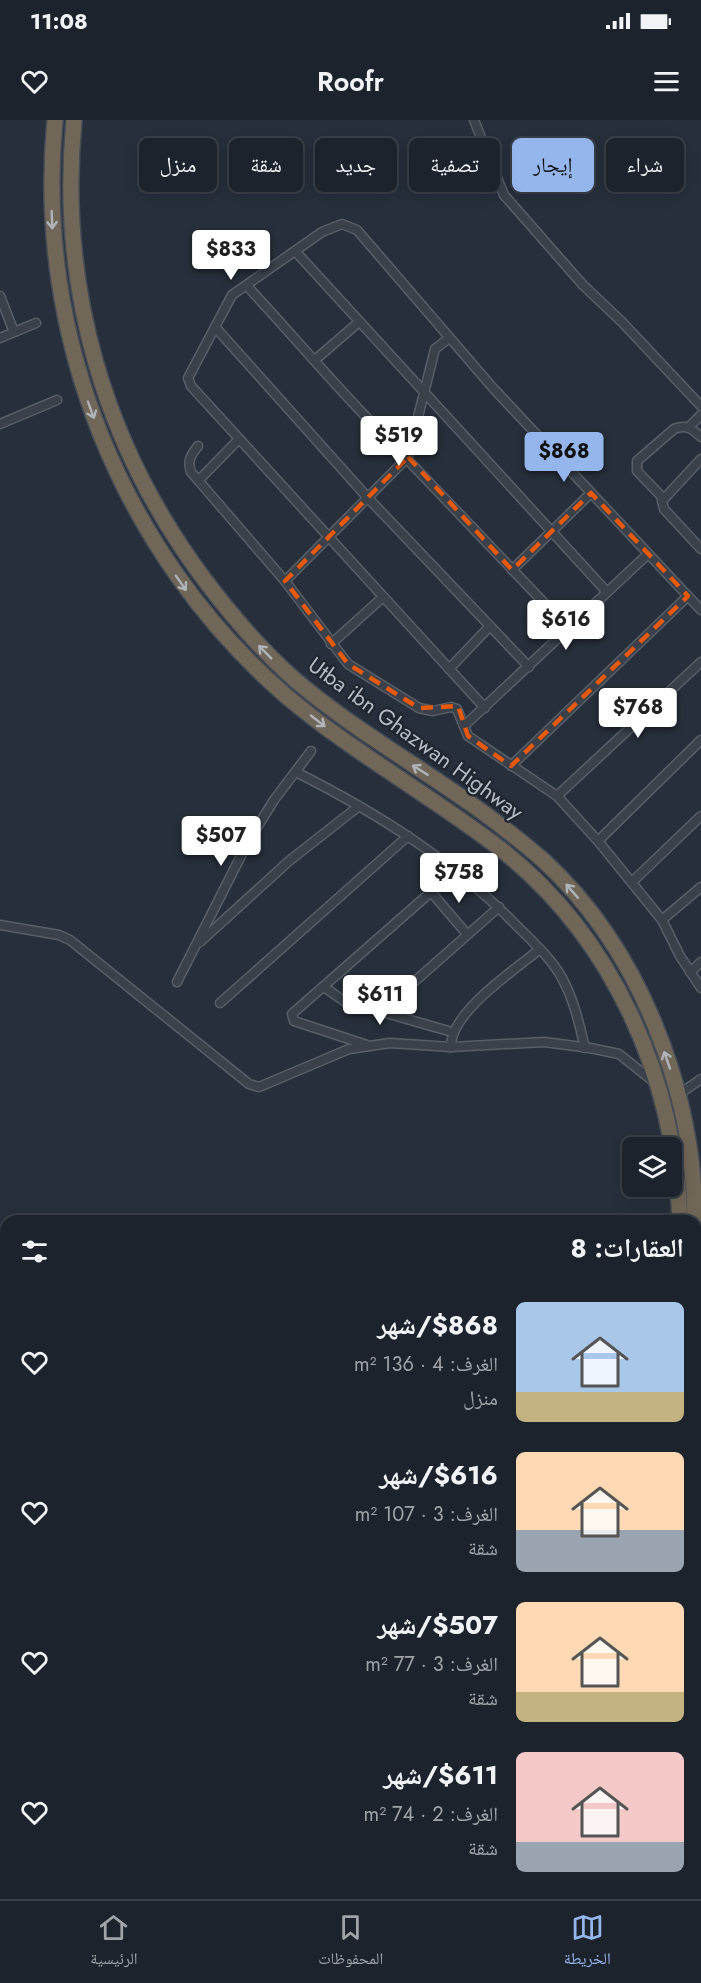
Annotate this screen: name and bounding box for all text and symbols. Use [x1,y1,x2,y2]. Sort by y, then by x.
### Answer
text: 11:08 [30,5,88,37]
text: Roofr [317,62,384,101]
icon: heart [18,65,51,98]
icon: menu [650,65,683,98]
chip: منزل [139,138,217,192]
chip: شقة [229,138,303,192]
chip: جديد [315,138,397,192]
chip: تصفية [409,138,500,192]
chip: إيجار [512,138,594,192]
chip: شراء [606,138,684,192]
one-way arrow [46,210,57,230]
pin: $833 [195,230,267,281]
text: $833 [206,235,256,264]
one-way arrow [87,401,98,419]
pin: $519 [363,416,435,467]
text: $519 [375,421,423,450]
pin: $868 [528,432,600,483]
text: $868 [539,437,589,466]
one-way arrow [175,574,187,590]
pin: $616 [530,600,602,651]
text: $616 [541,605,591,634]
one-way arrow [258,644,273,659]
street label: Utba ibn Ghazwan Highway [302,649,530,827]
pin: $768 [602,688,674,739]
text: $768 [613,693,663,722]
one-way arrow [309,715,325,728]
one-way arrow [412,764,429,776]
pin: $507 [185,816,257,867]
text: $507 [196,821,246,850]
pin: $758 [423,853,495,904]
text: $758 [434,858,484,887]
one-way arrow [565,884,579,899]
pin: $611 [344,975,416,1026]
text: $611 [357,980,403,1009]
one-way arrow [661,1051,672,1070]
map controls [622,1137,682,1197]
button: layers [622,1137,682,1197]
text: العقارات: 8 [570,1229,684,1267]
icon: filters [18,1235,51,1268]
text: $868/شهر [377,1306,498,1344]
icon: home [564,1326,636,1398]
icon: heart [18,1346,51,1379]
text: الغرف: 4 · 136 m² [354,1350,498,1379]
text: منزل [463,1384,498,1413]
text: $616/شهر [379,1456,498,1494]
icon: home [564,1476,636,1548]
icon: heart [18,1496,51,1529]
text: الغرف: 3 · 107 m² [355,1500,498,1529]
text: شقة [468,1534,498,1563]
text: $507/شهر [378,1606,498,1644]
icon: home [564,1626,636,1698]
icon: heart [18,1646,51,1679]
text: الغرف: 3 · 77 m² [365,1650,498,1679]
text: شقة [468,1684,498,1713]
text: $611/شهر [383,1756,498,1794]
icon: home [564,1776,636,1848]
icon: heart [18,1796,51,1829]
text: الغرف: 2 · 74 m² [364,1800,498,1829]
text: شقة [468,1834,498,1863]
tab: الرئيسية [90,1911,138,1974]
tab: المحفوظات [318,1911,383,1974]
tab: الخريطة [564,1911,611,1974]

